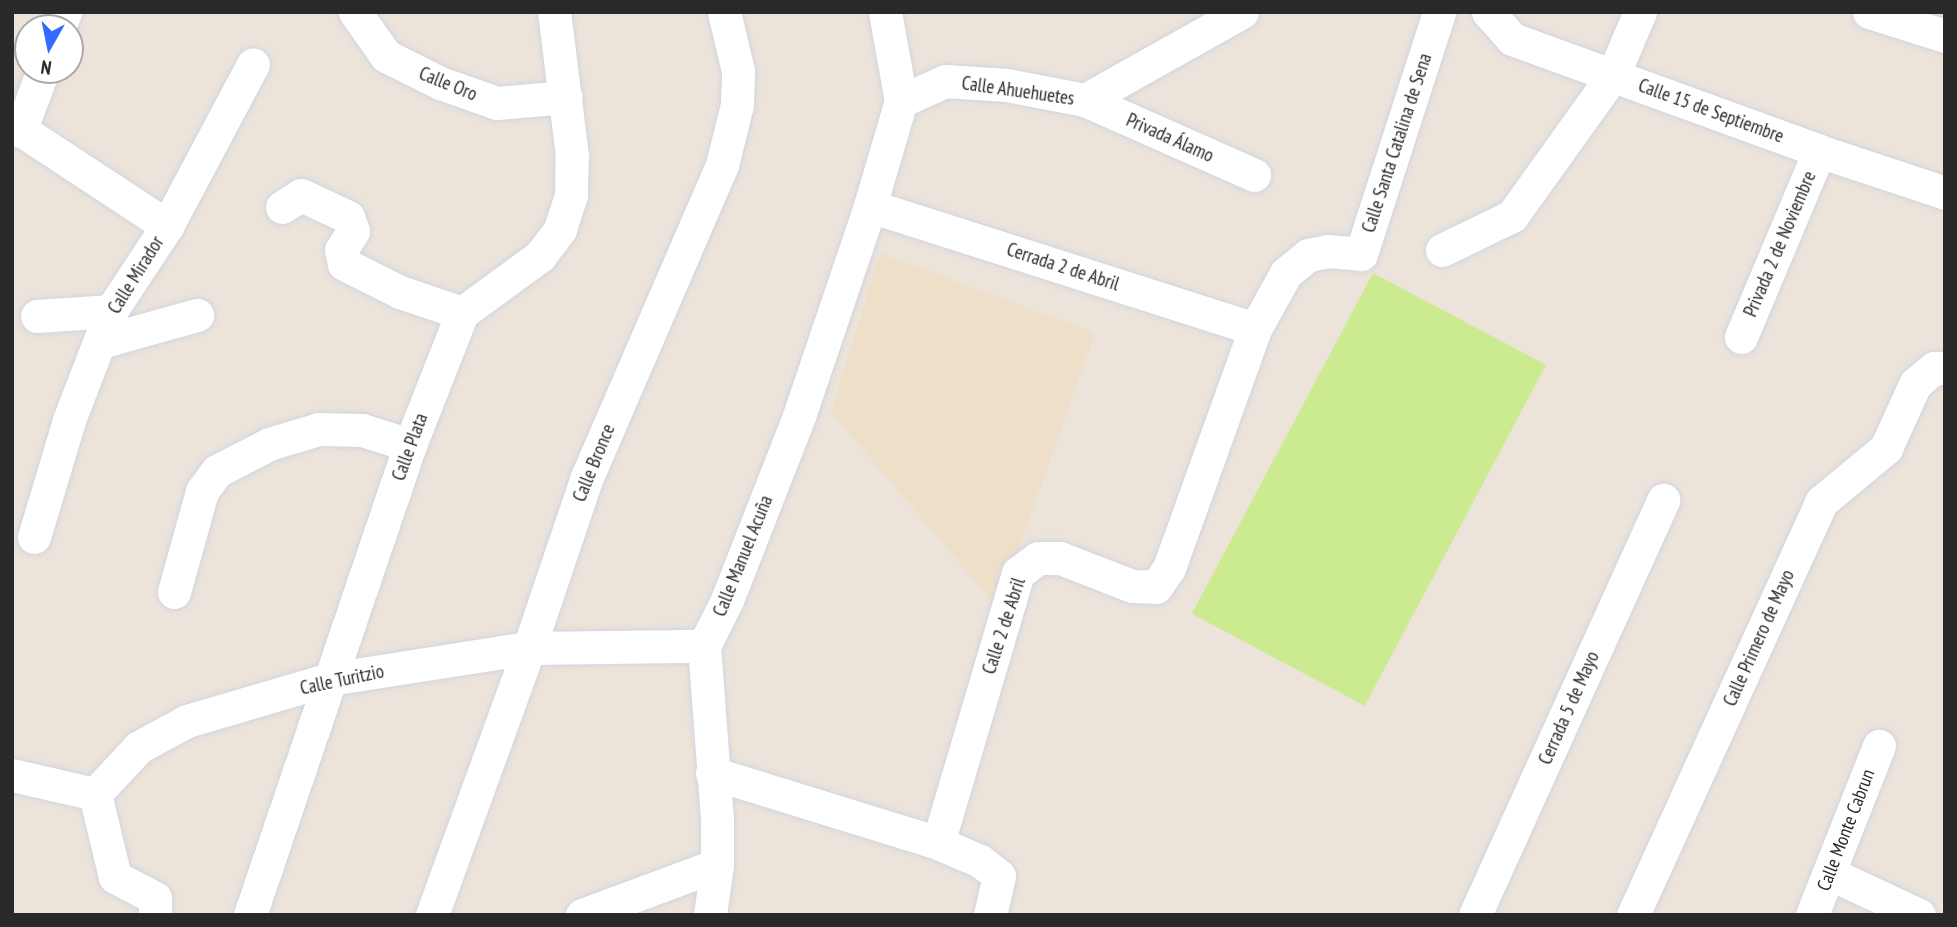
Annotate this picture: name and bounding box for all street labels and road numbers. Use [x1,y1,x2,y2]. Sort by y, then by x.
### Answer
street label: Calle Santa Catalina de Sena [1357,50,1437,236]
street label: Calle Oro [416,62,480,106]
street label: Calle Ahuehuetes [960,72,1076,110]
street label: Calle 15 de Septiembre [1635,74,1787,148]
street label: Privada Álamo [1123,109,1217,167]
street label: Privada 2 de Noviembre [1739,168,1821,320]
street label: Calle Mirador [103,232,169,318]
street label: Cerrada 2 de Abril [1004,238,1122,296]
street label: Calle Plata [387,410,433,484]
street label: Calle Bronce [568,421,620,505]
street label: Calle Manuel Acuña [708,492,778,620]
street label: Calle Primero de Mayo [1719,566,1799,710]
street label: Calle 2 de Abril [978,575,1030,677]
street label: Cerrada 5 de Mayo [1534,648,1604,768]
street label: Calle Turitzio [298,660,386,700]
street label: Calle Monte Cabrun [1812,766,1880,894]

